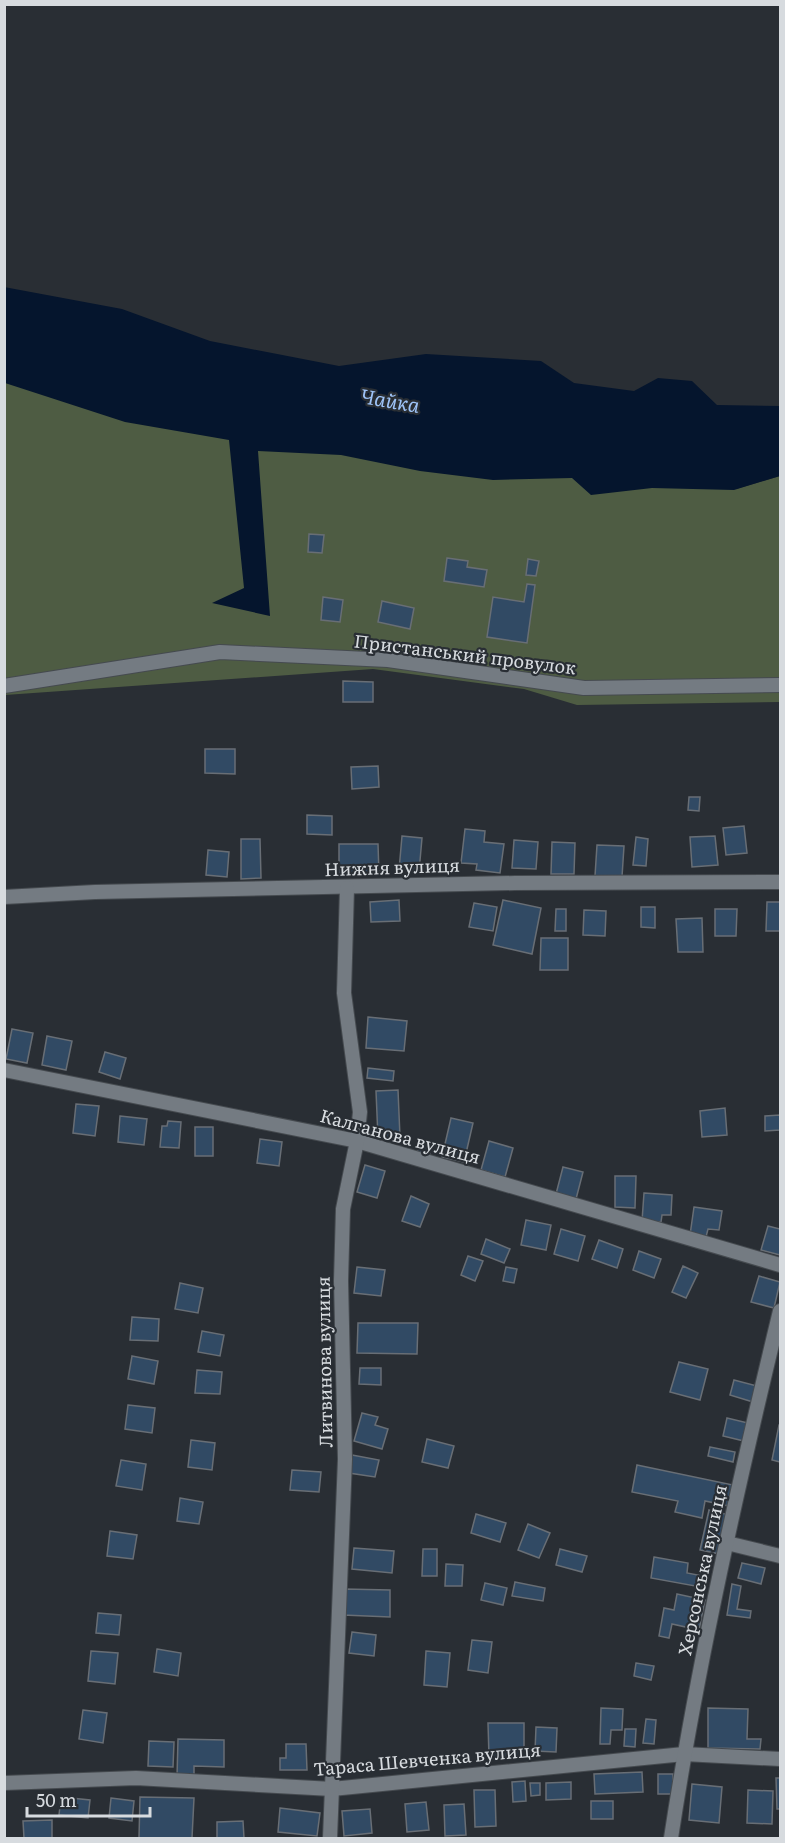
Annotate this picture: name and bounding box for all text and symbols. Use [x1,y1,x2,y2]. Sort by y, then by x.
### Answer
water label: Чайка [358,379,423,419]
street label: Пристанський провулок [353,626,578,681]
street label: Нижня вулиця [324,851,460,882]
street label: Калганова вулиця [317,1101,484,1170]
street label: Литвинова вулиця [309,1276,338,1448]
street label: Херсонська вулиця [670,1482,733,1657]
street label: Тараса Шевченка вулиця [312,1735,542,1782]
scale bar [27,1780,150,1818]
text: 50 m [36,1786,77,1813]

